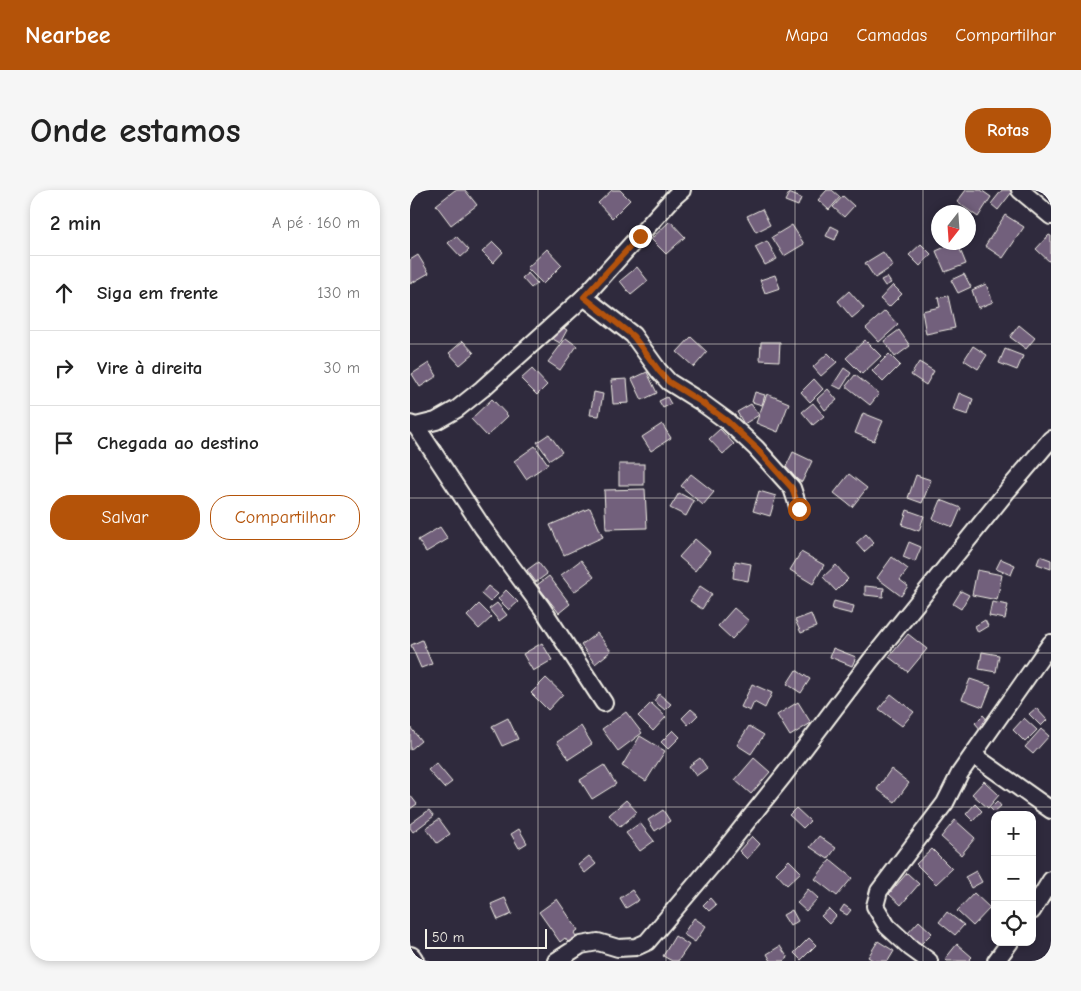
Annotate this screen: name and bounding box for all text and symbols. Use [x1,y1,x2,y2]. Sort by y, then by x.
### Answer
text: Nearbee [25,21,110,49]
text: Mapa [785,25,828,46]
text: Camadas [856,25,927,46]
text: Compartilhar [955,25,1056,46]
button: Rotas [965,108,1051,153]
text: Onde estamos [30,110,241,151]
north arrow [931,205,976,250]
text: 2 min [50,211,101,235]
text: A pé · 160 m [272,214,360,232]
route end [629,225,652,248]
icon: ahead [50,279,78,307]
text: Siga em frente [97,282,218,304]
text: 130 m [317,284,360,302]
icon: right [50,354,78,382]
text: Vire à direita [97,357,202,379]
text: 30 m [324,359,360,377]
icon: arrive [50,429,78,457]
text: Chegada ao destino [97,432,259,454]
button: Salvar [50,495,200,540]
button: Compartilhar [210,495,360,540]
route start [788,498,811,521]
map controls [991,811,1036,946]
button: + [991,811,1036,856]
button: − [991,856,1036,901]
button: locate [991,901,1036,946]
scale bar [425,926,548,949]
text: 50 m [432,929,464,946]

